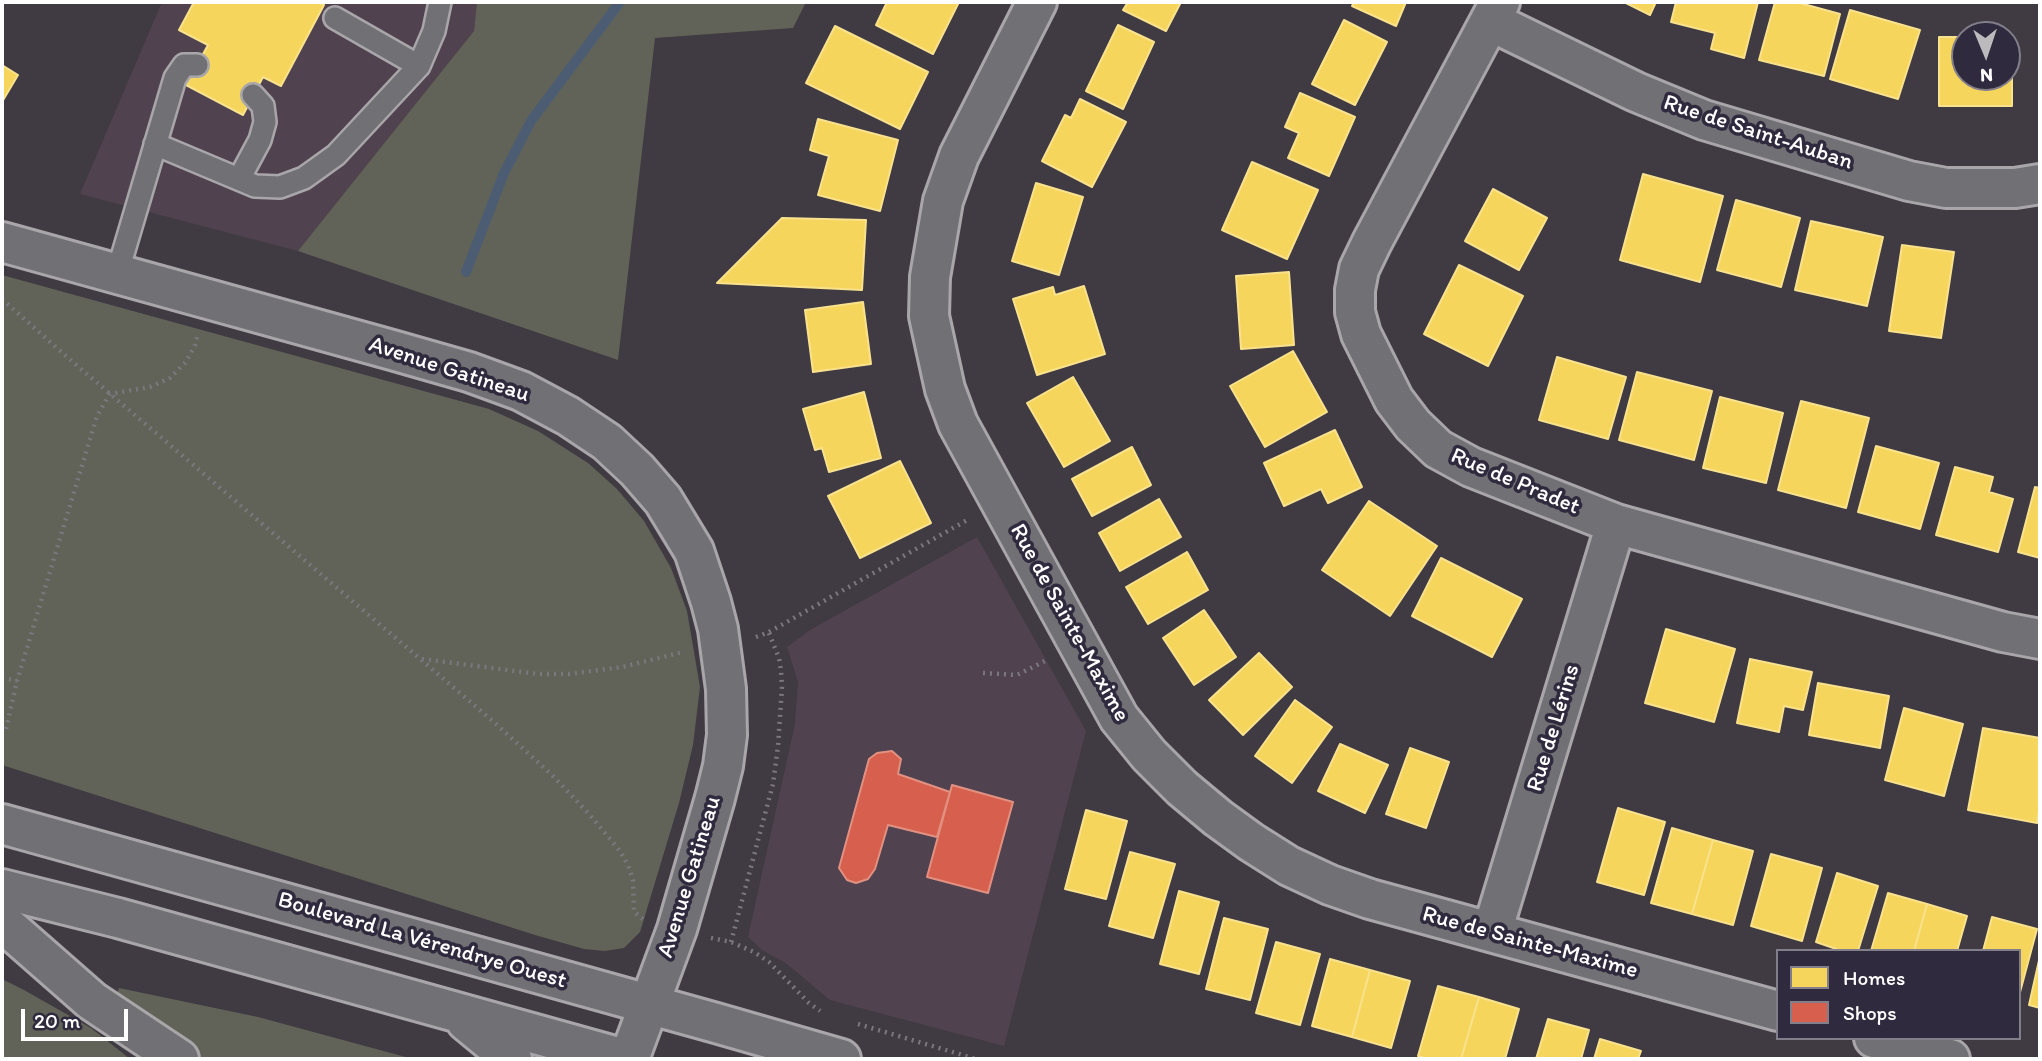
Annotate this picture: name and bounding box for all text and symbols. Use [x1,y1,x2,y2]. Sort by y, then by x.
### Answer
north arrow [1951,21,2021,91]
text: N [1980,64,1993,87]
street label: Rue de Saint-Auban [1660,89,1856,177]
street label: Avenue Gatineau [365,331,533,409]
street label: Rue de Pradet [1446,442,1584,522]
street label: Rue de Sainte-Maxime [1003,519,1135,727]
street label: Rue de Lérins [1522,661,1586,795]
street label: Avenue Gatineau [652,793,728,961]
street label: Boulevard La Vérendrye Ouest [275,887,569,995]
street label: Rue de Sainte-Maxime [1419,901,1641,985]
legend [1776,949,2021,1040]
text: Homes [1843,965,1905,990]
scale bar [24,995,131,1038]
text: Shops [1843,1000,1897,1025]
text: 20 m [34,1008,80,1033]

